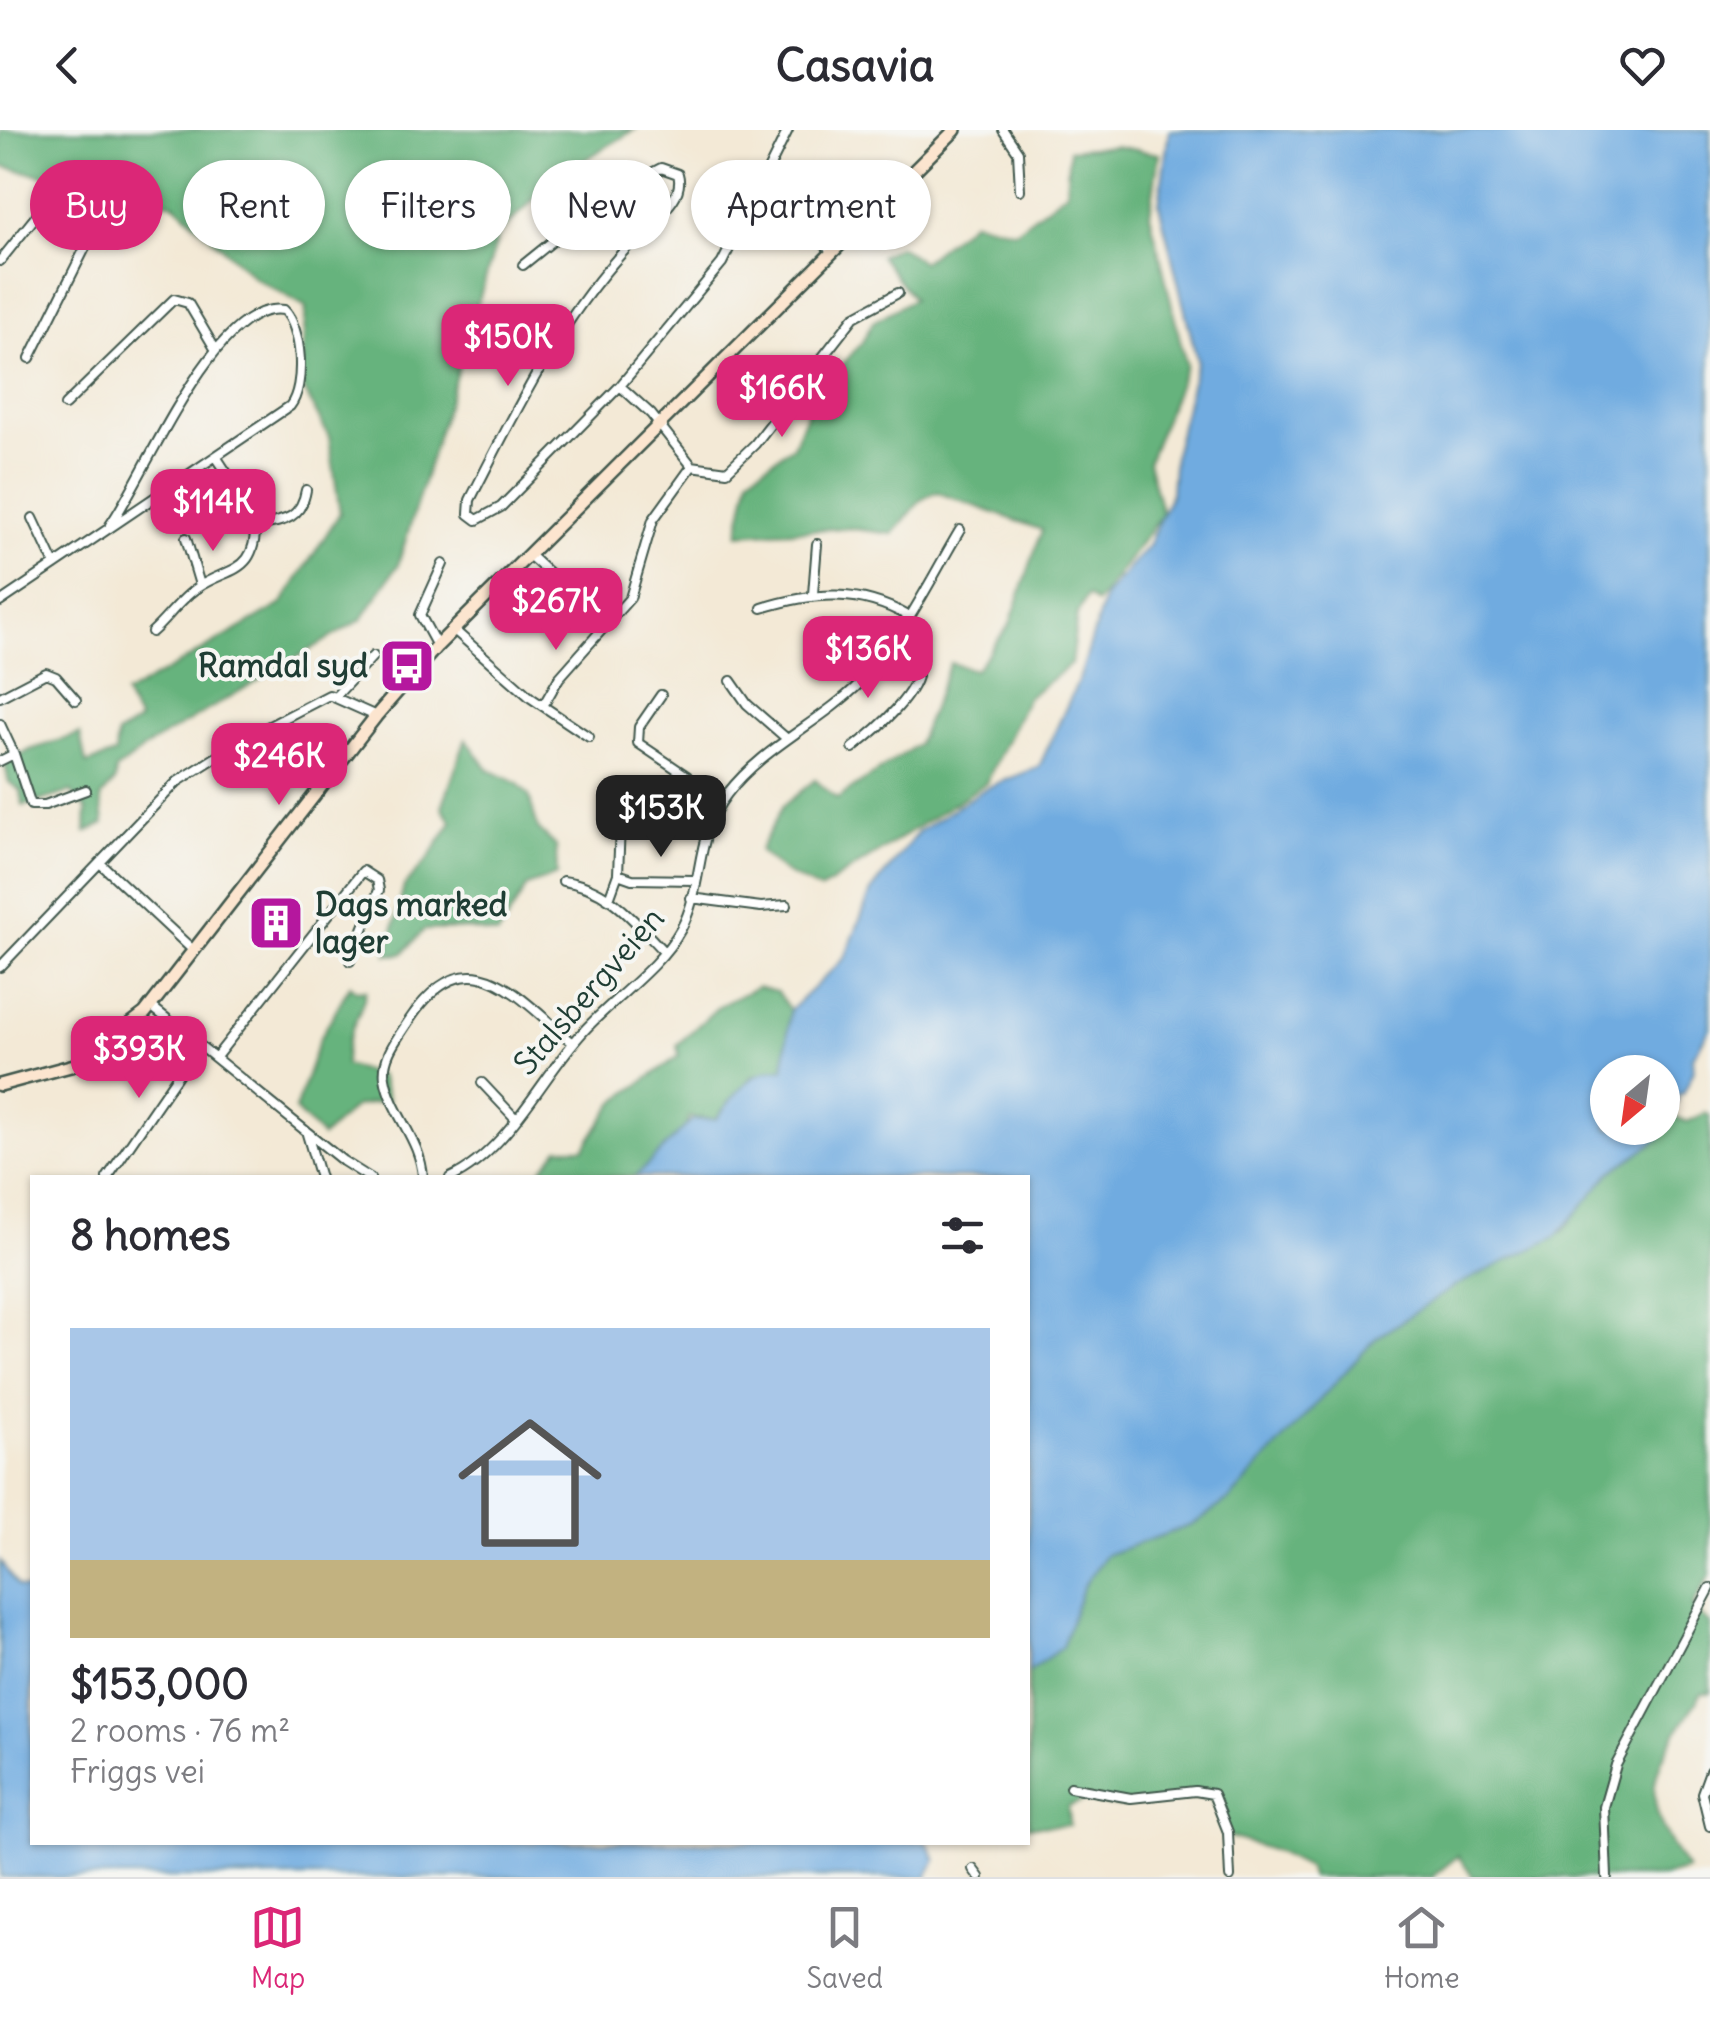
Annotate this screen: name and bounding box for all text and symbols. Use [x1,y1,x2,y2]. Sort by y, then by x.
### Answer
text: Casavia [776,37,934,93]
icon: back [40,38,95,93]
icon: heart [1615,38,1670,93]
chip: Buy [30,160,163,250]
chip: Rent [183,160,325,250]
chip: Filters [345,160,511,250]
chip: New [531,160,671,250]
chip: Apartment [691,160,931,250]
pin: $150K [438,304,578,389]
text: $150K [463,316,553,357]
pin: $166K [712,355,852,440]
text: $166K [739,367,825,408]
pin: $114K [143,469,283,554]
text: $114K [173,481,253,522]
pin: $267K [486,568,626,653]
text: $267K [511,580,601,621]
pin: $136K [798,616,938,701]
text: $136K [825,628,911,669]
bus stop icon: Ramdal syd [377,636,437,696]
place label: Ramdal syd [198,645,368,686]
pin: $246K [209,723,349,808]
text: $246K [233,735,325,776]
pin: $153K [591,775,731,860]
text: $153K [618,787,704,828]
place label: Dags marked lager [315,884,508,962]
building icon: Dags marked lager [246,893,306,953]
street label: Stalsbergveien [505,898,673,1083]
pin: $393K [69,1016,209,1101]
text: $393K [93,1028,185,1069]
north arrow [1590,1055,1680,1145]
map controls [1590,1055,1680,1145]
icon: filters [935,1208,990,1263]
text: 8 homes [70,1209,231,1261]
icon: home [440,1393,620,1573]
text: $153,000 [70,1658,249,1710]
text: 2 rooms · 76 m² [70,1710,290,1751]
text: Friggs vei [70,1751,205,1792]
tab: Map [250,1900,305,1996]
tab: Saved [806,1900,883,1996]
tab: Home [1384,1900,1460,1996]

